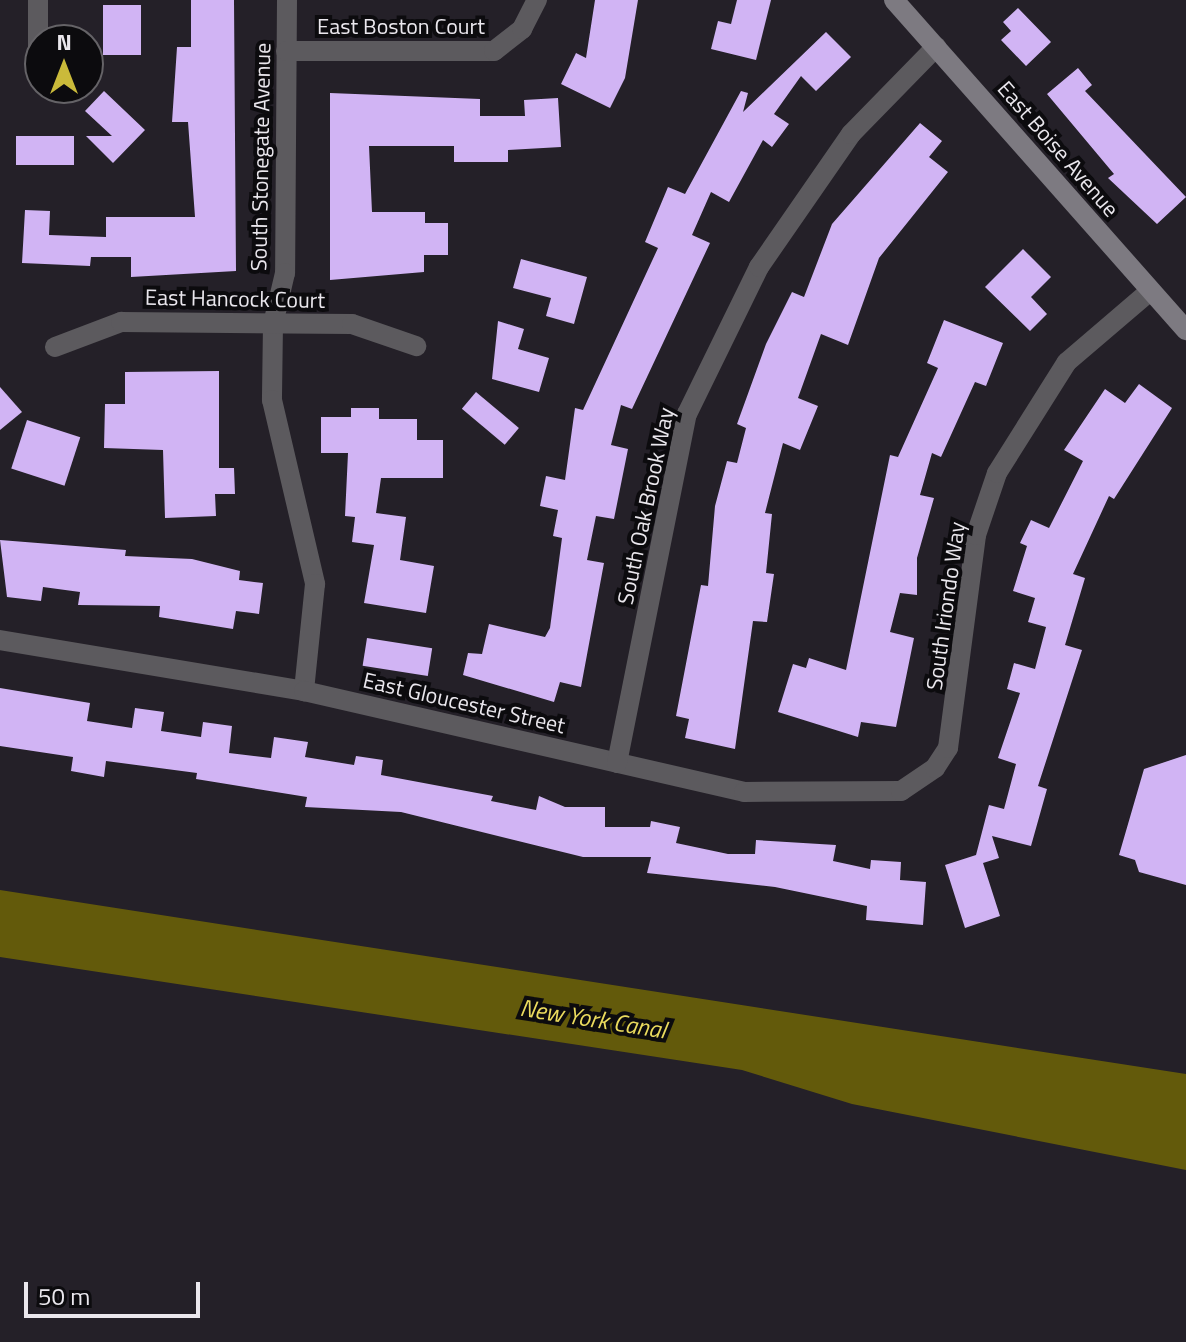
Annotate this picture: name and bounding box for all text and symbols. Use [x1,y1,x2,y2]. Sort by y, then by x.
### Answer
street label: East Boston Court [317,14,485,40]
north arrow [24,24,104,104]
text: N [56,25,72,59]
street label: South Stonegate Avenue [246,43,276,271]
street label: East Boise Avenue [992,76,1124,222]
street label: East Hancock Court [145,284,325,314]
street label: South Oak Brook Way [612,405,680,607]
street label: South Iriondo Way [921,520,971,692]
street label: East Gloucester Street [360,667,568,739]
water label: New York Canal [518,993,668,1045]
scale bar [28,1266,204,1316]
text: 50 m [38,1278,90,1314]

